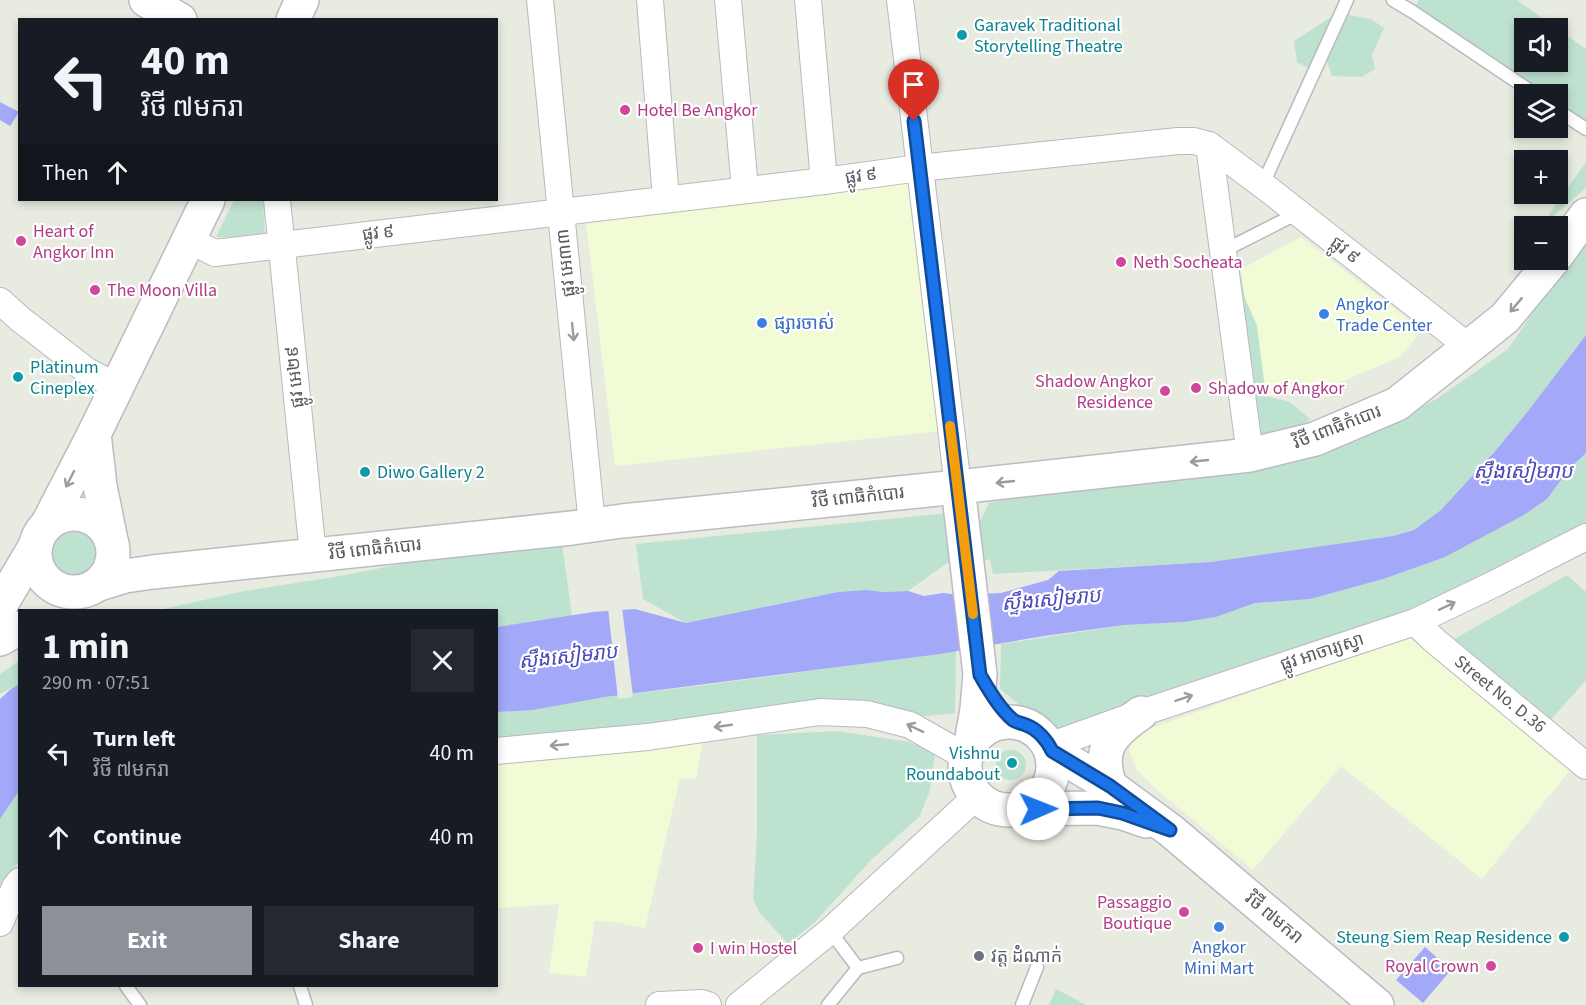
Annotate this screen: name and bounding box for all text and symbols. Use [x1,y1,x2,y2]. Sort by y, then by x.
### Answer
place label: Garavek Traditional Storytelling Theatre [974,13,1123,59]
map controls [1514,18,1568,270]
button: sound [1514,18,1568,72]
marker: Garavek Traditional Storytelling Theatre [955,28,969,42]
text: 40 m [141,31,230,91]
icon: left [42,42,120,120]
pin [888,59,939,121]
icon: arrive [897,68,930,101]
button: layers [1514,84,1568,138]
text: វិថី ៧មករា [141,88,244,127]
place label: Hotel Be Angkor [637,98,758,123]
marker: Hotel Be Angkor [618,103,632,117]
button: + [1514,150,1568,204]
icon: ahead [101,156,134,189]
text: Then [42,157,89,189]
street label: ផ្លូវ ៩ [843,161,879,194]
button: − [1514,216,1568,270]
place label: Heart of Angkor Inn [33,219,114,265]
street label: ផ្លូវ ៩ [360,219,396,251]
street label: ផ្លូវ អេ៣៣ [550,227,585,298]
street label: ផ្លូវ ៩ [1323,230,1365,272]
marker: Heart of Angkor Inn [14,234,28,248]
place label: Neth Socheata [1133,250,1243,275]
marker: Neth Socheata [1114,255,1128,269]
place label: The Moon Villa [107,278,217,303]
marker: The Moon Villa [88,283,102,297]
place label: Angkor Trade Center [1336,292,1433,338]
one-way arrow [1510,297,1523,313]
marker: Angkor Trade Center [1317,307,1331,321]
place label: ផ្សារចាស់ [774,311,834,336]
marker: ផ្សារចាស់ [755,316,769,330]
one-way arrow [568,322,579,342]
street label: ផ្លូវ អេ២៩ [279,344,314,409]
place label: Platinum Cineplex [30,355,99,401]
place label: Shadow Angkor Residence [1035,369,1154,415]
marker: Platinum Cineplex [11,370,25,384]
place label: Shadow of Angkor [1208,376,1345,401]
marker: Shadow of Angkor [1189,381,1203,395]
marker: Shadow Angkor Residence [1158,384,1172,398]
street label: វិថី ពោធិកំបោរ [1288,399,1385,456]
one-way arrow [1190,456,1210,467]
water label: ស្ទឹងសៀមរាប [1473,458,1575,486]
place label: Diwo Gallery 2 [377,460,485,485]
marker: Diwo Gallery 2 [358,465,372,479]
one-way arrow [64,470,75,488]
one-way arrow [996,477,1016,488]
street label: វិថី ពោធិកំបោរ [810,480,905,514]
street label: វិថី ពោធិកំបោរ [327,532,422,566]
water label: ស្ទឹងសៀមរាប [1000,582,1104,618]
one-way arrow [1438,600,1456,612]
text: 1 min [42,621,130,672]
street label: ផ្លូវ អាចារ្យស្វា [1277,627,1368,680]
button: close [411,629,474,692]
water label: ស្ទឹងសៀមរាប [517,638,621,676]
street label: Street No. D.36 [1449,649,1551,739]
text: 290 m · 07:51 [42,669,150,697]
one-way arrow [1174,692,1193,703]
one-way arrow [714,721,734,732]
one-way arrow [906,722,924,734]
text: Turn left [93,723,175,755]
icon: left [42,737,75,770]
text: 40 m [429,737,474,769]
one-way arrow [550,740,570,751]
place label: Vishnu Roundabout [906,741,1000,787]
text: វិថី ៧មករា [93,756,170,784]
marker: Vishnu Roundabout [1005,756,1019,770]
position arrow [1006,777,1070,841]
icon: ahead [42,821,75,854]
text: Continue [93,821,182,853]
text: 40 m [429,821,474,853]
street label: វិថី ៧មករា [1239,886,1308,950]
place label: Passaggio Boutique [1097,890,1172,936]
marker: Passaggio Boutique [1177,905,1191,919]
button: Exit [42,906,252,975]
button: Share [264,906,474,975]
marker: Angkor Mini Mart [1212,920,1226,934]
place label: Steung Siem Reap Residence [1336,925,1552,950]
marker: Steung Siem Reap Residence [1557,930,1571,944]
place label: Angkor Mini Mart [1184,935,1254,981]
place label: I win Hostel [710,936,797,961]
marker: I win Hostel [691,941,705,955]
place label: វត្ត ដំំណាក់ [991,944,1062,969]
marker: វត្ត ដំំណាក់ [972,949,986,963]
place label: Royal Crown [1385,954,1479,979]
marker: Royal Crown [1484,959,1498,973]

